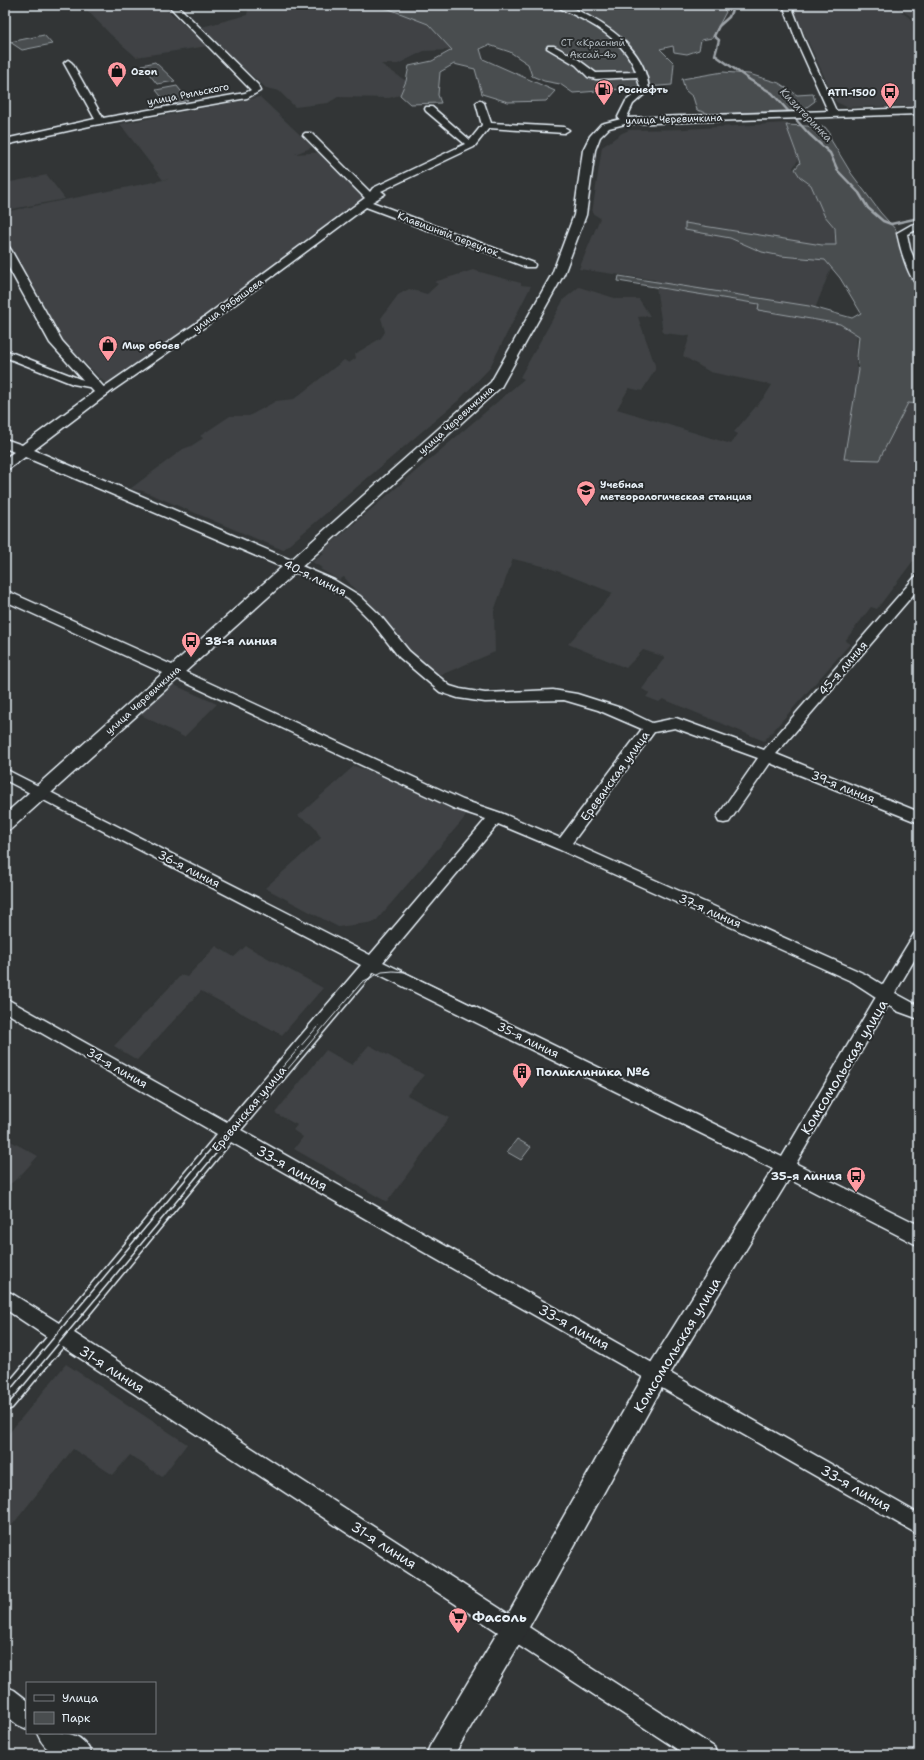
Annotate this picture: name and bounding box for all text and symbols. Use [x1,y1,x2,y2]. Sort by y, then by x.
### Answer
park label: СТ «Красный Аксай-4» [561,36,626,61]
shop icon: Ozon [106,60,128,88]
place label: Ozon [131,65,158,78]
fuel station icon: Роснефть [593,78,615,106]
street label: улица Рыльского [146,80,230,108]
bus stop icon: АТП-1500 [879,81,901,109]
place label: Роснефть [618,83,668,96]
water label: Кизитеринка [776,85,836,146]
place label: АТП-1500 [828,86,876,99]
street label: улица Черевичкина [625,111,724,127]
street label: Клавишный переулок [396,209,501,259]
street label: улица Рябышева [190,275,266,335]
shop icon: Мир обоев [97,334,119,362]
place label: Мир обоев [122,339,180,352]
street label: улица Черевичкина [416,382,497,457]
place label: Учебная метеорологическая станция [600,478,752,503]
school or university icon: Учебная метеорологическая станция [575,479,597,507]
street label: 40-я линия [281,556,349,600]
bus stop icon: 38-я линия [180,630,202,658]
place label: 38-я линия [205,633,277,649]
street label: 45-я линия [815,637,871,699]
street label: улица Черевичкина [103,662,184,737]
street label: Ереванская улица [577,727,653,824]
street label: 39-я линия [809,767,877,807]
street label: 36-я линия [155,846,223,892]
street label: 37-я линия [676,890,744,932]
street label: Комсомольская улица [797,996,892,1138]
street label: 35-я линия [494,1018,562,1062]
street label: 34-я линия [84,1044,150,1092]
building icon: Поликлиника №6 [511,1061,533,1089]
street label: Ереванская улица [208,1062,290,1155]
place label: Поликлиника №6 [536,1064,650,1080]
street label: 33-я линия [253,1141,331,1195]
bus stop icon: 35-я линия [845,1165,867,1193]
place label: 35-я линия [771,1168,842,1184]
street label: Комсомольская улица [630,1274,725,1416]
street label: 33-я линия [535,1300,613,1354]
street label: 31-я линия [76,1341,148,1397]
street label: 33-я линия [817,1461,895,1515]
street label: 31-я линия [348,1517,420,1573]
supermarket icon: Фасоль [447,1606,469,1634]
place label: Фасоль [472,1608,527,1626]
legend [26,1682,156,1734]
text: Улица [62,1690,99,1706]
text: Парк [62,1710,91,1726]

